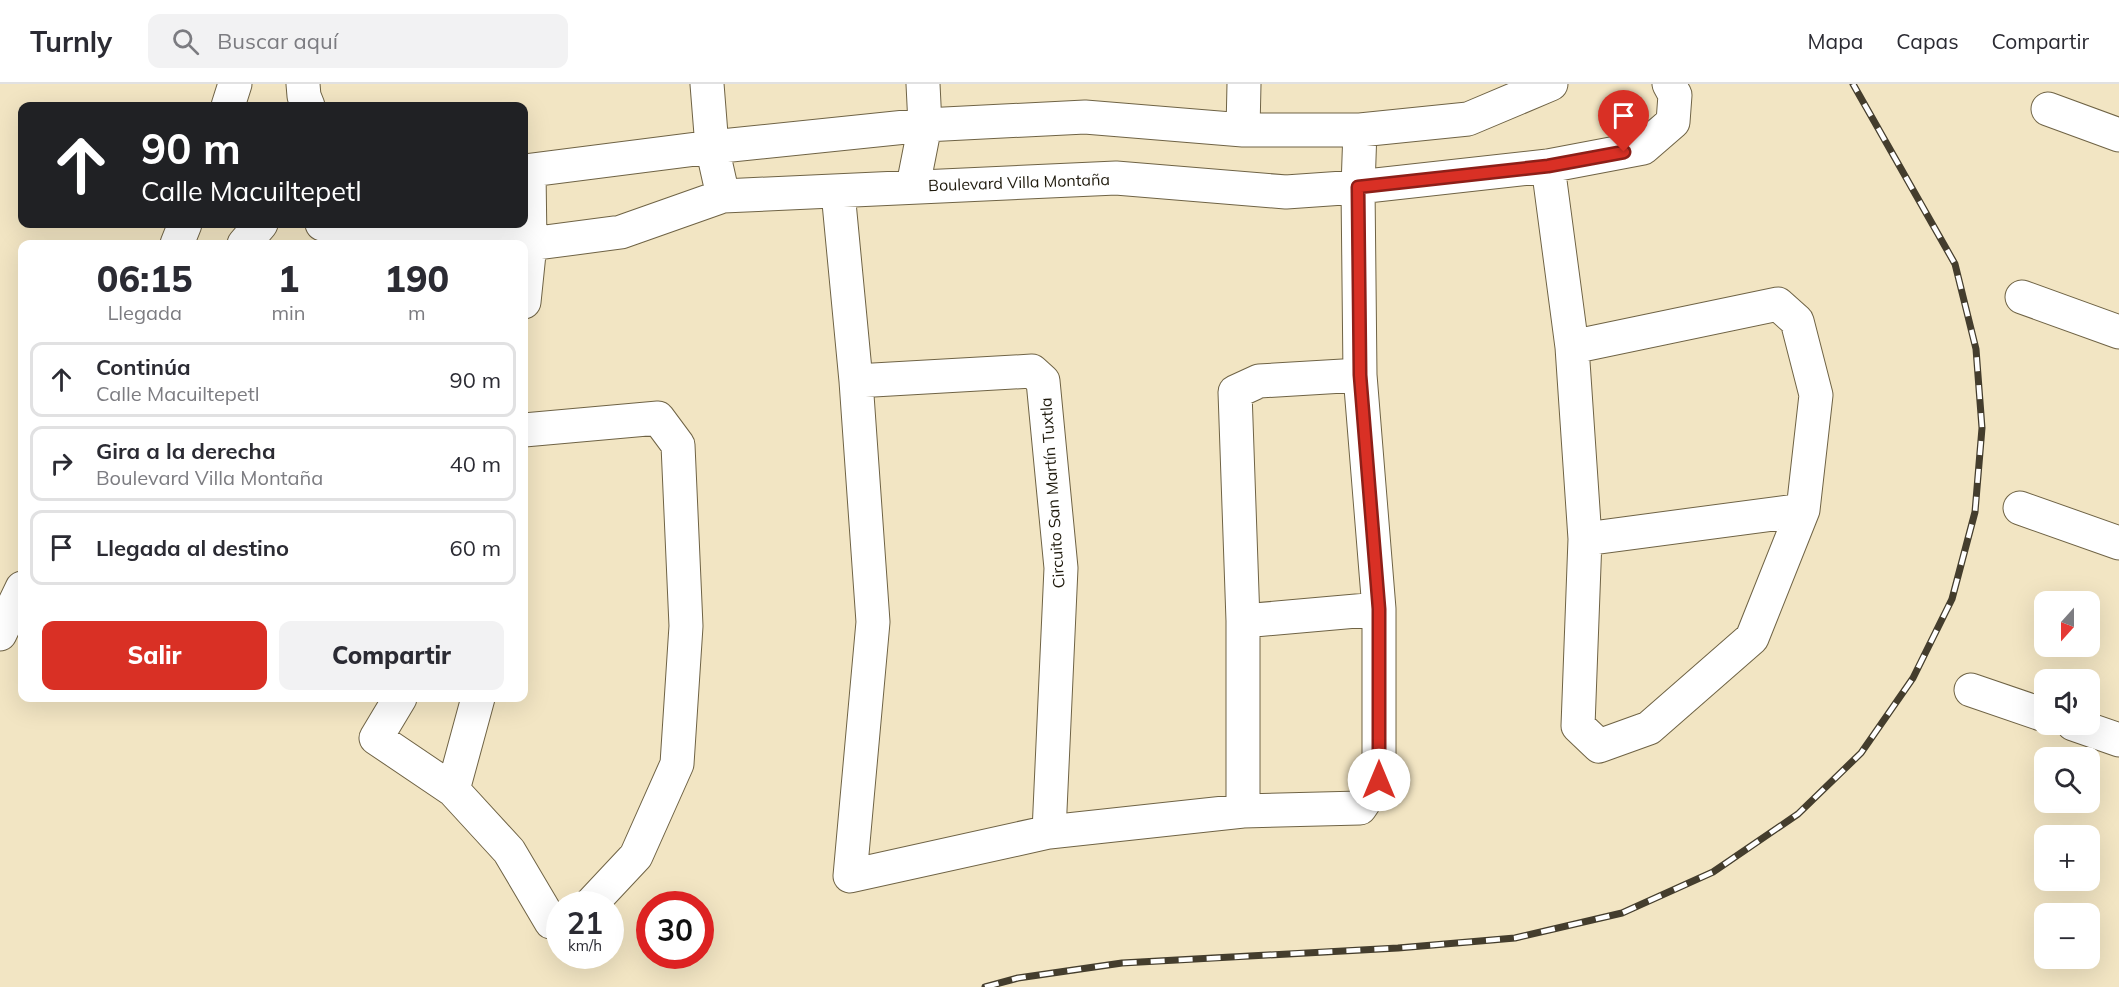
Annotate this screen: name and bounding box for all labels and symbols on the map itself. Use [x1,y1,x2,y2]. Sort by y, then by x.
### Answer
pin [1598,90,1649,152]
street label: Boulevard Villa Montaña [928,169,1110,195]
street label: Circuito San Martín Tuxtla [1035,397,1069,589]
north arrow [2034,591,2100,657]
position arrow [1347,748,1411,812]
speed limit sign: 30 [636,891,714,969]

